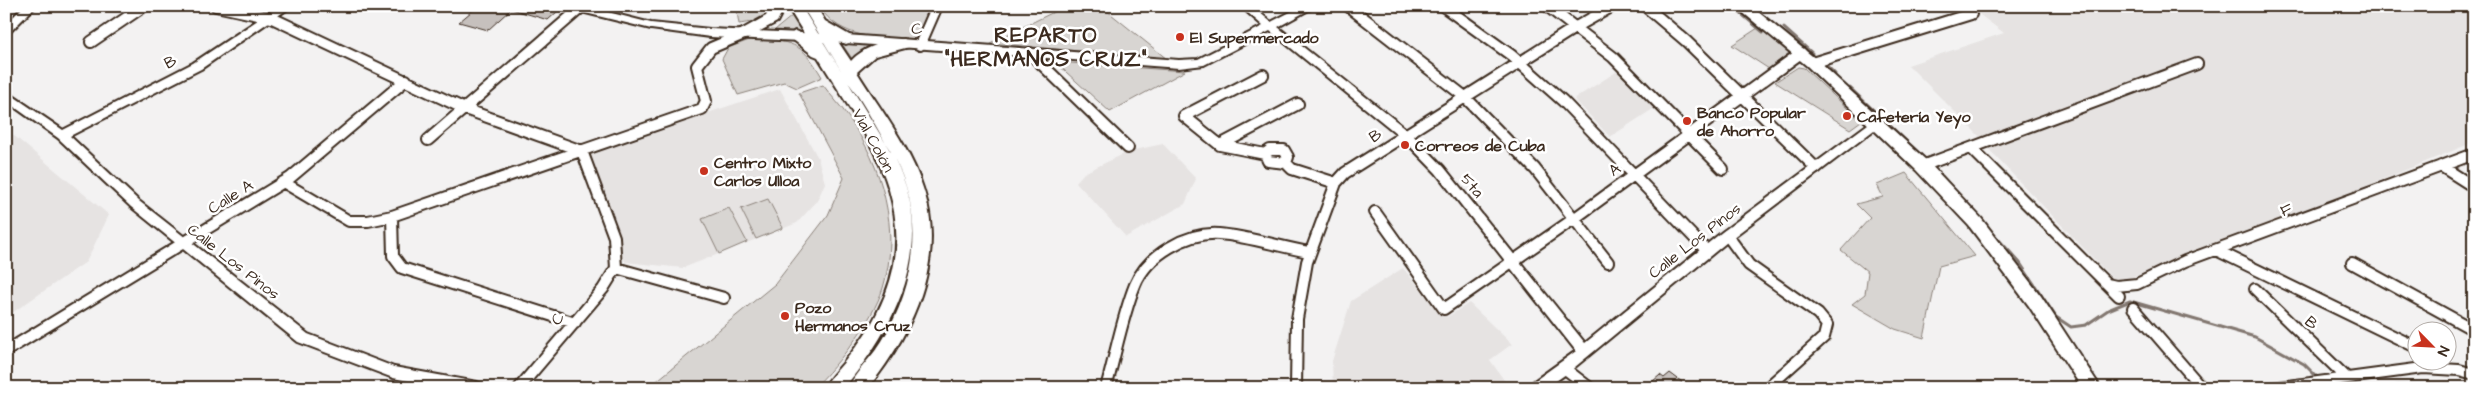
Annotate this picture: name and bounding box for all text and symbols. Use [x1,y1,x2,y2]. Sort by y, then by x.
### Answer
street label: C [911,18,923,40]
district label: REPARTO "HERMANOS CRUZ" [944,21,1148,74]
place label: El Supermercado [1190,27,1320,49]
marker: El Supermercado [1174,31,1186,43]
street label: B [161,49,181,74]
place label: Banco Popular de Ahorro [1696,102,1806,142]
street label: Vial Colón [847,105,900,176]
place label: Cafetería Yeyo [1857,106,1972,129]
marker: Cafetería Yeyo [1841,110,1853,122]
marker: Banco Popular de Ahorro [1681,115,1693,127]
street label: B [1365,123,1387,148]
place label: Correos de Cuba [1415,135,1546,157]
marker: Correos de Cuba [1399,139,1411,151]
place label: Centro Mixto Carlos Ulloa [714,152,812,192]
street label: A [1604,158,1625,182]
marker: Centro Mixto Carlos Ulloa [698,165,710,177]
street label: 5ta [1455,169,1489,203]
street label: Calle A [204,174,257,219]
street label: Calle Los Pinos [1644,198,1745,284]
street label: F [2277,198,2295,222]
street label: Calle Los Pinos [183,219,284,305]
place label: Pozo Hermanos Cruz [795,297,911,337]
street label: C [546,307,570,330]
marker: Pozo Hermanos Cruz [779,310,791,322]
street label: B [2300,311,2323,335]
north arrow [2408,322,2458,372]
text: N [2432,343,2454,359]

